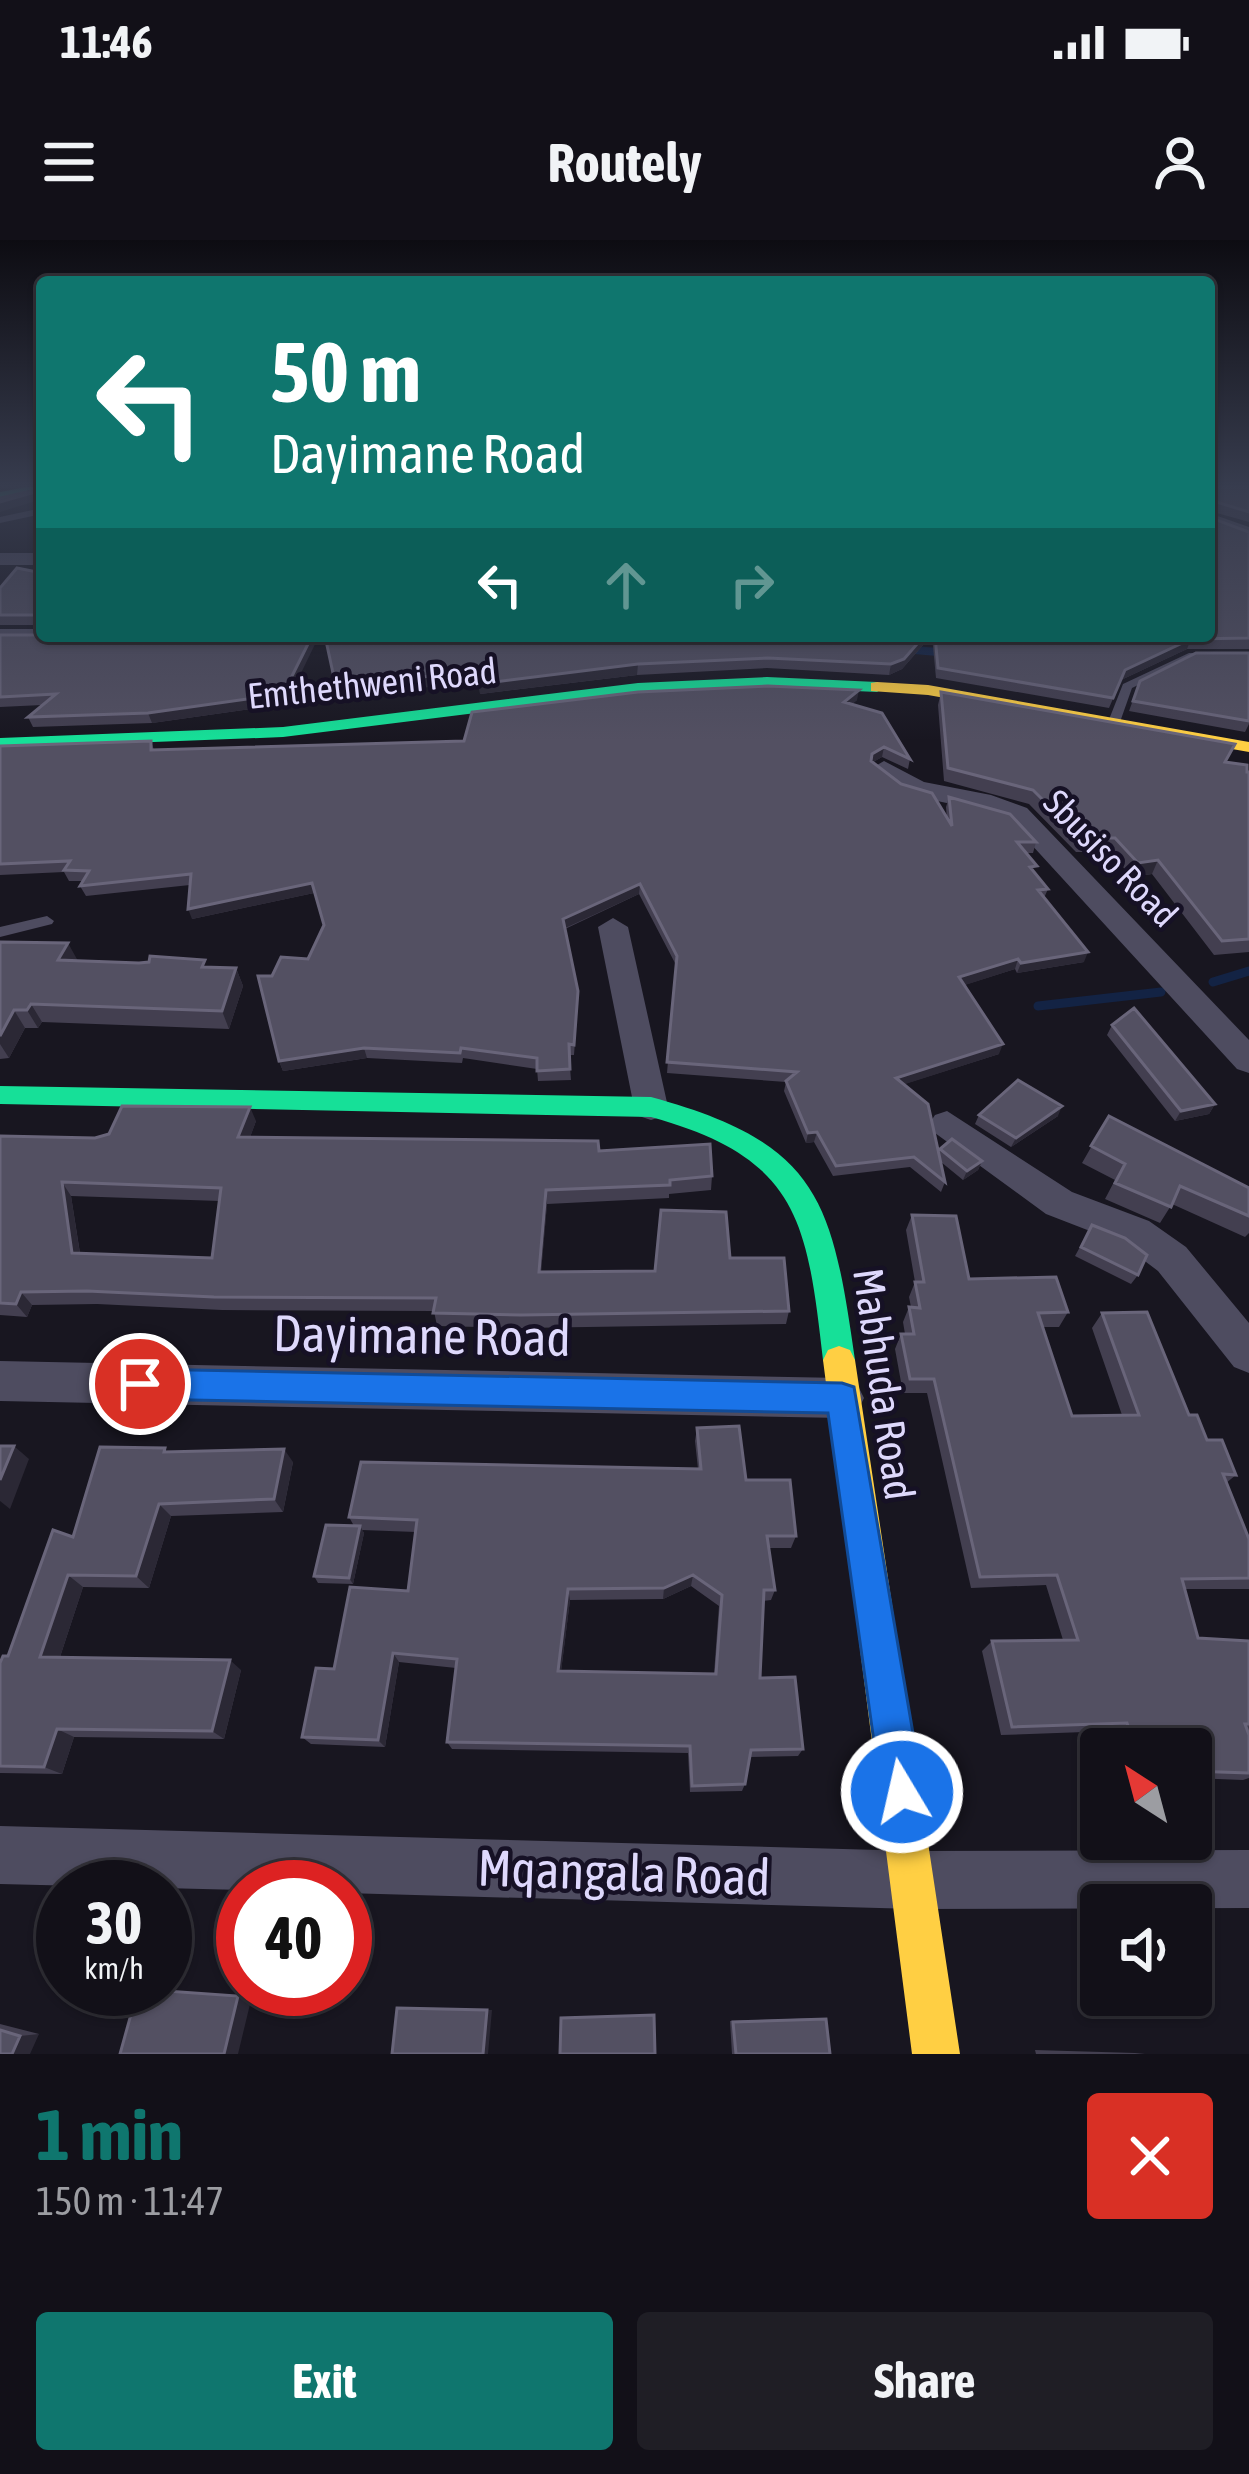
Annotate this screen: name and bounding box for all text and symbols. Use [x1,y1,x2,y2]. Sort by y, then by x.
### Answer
text: 11:46 [60,16,153,68]
icon: menu [36,129,102,195]
icon: person [1147,129,1213,195]
text: Routely [547,132,702,193]
icon: left [72,324,228,480]
text: 50 m [270,324,421,420]
text: Dayimane Road [270,423,585,484]
icon: left [467,552,533,618]
icon: ahead [593,552,659,618]
icon: right [719,552,785,618]
street label: Emthethweni Road [245,649,499,717]
street label: Sbusiso Road [1036,781,1186,935]
street label: Mabhuda Road [844,1265,924,1503]
street label: Dayimane Road [273,1303,571,1367]
pin [89,1333,191,1435]
icon: arrive [107,1351,173,1417]
north arrow [1080,1728,1212,1860]
map controls [1080,1728,1212,2016]
position arrow [839,1729,965,1855]
street label: Mqangala Road [477,1837,771,1907]
speed limit sign: 40 [216,1860,372,2016]
button: sound [1080,1884,1212,2016]
text: 30 [86,1888,142,1957]
text: km/h [84,1951,144,1985]
text: 1 min [36,2093,183,2175]
button: close [1087,2093,1213,2219]
text: 150 m · 11:47 [36,2179,224,2223]
button: Exit [36,2312,613,2450]
button: Share [637,2312,1213,2450]

